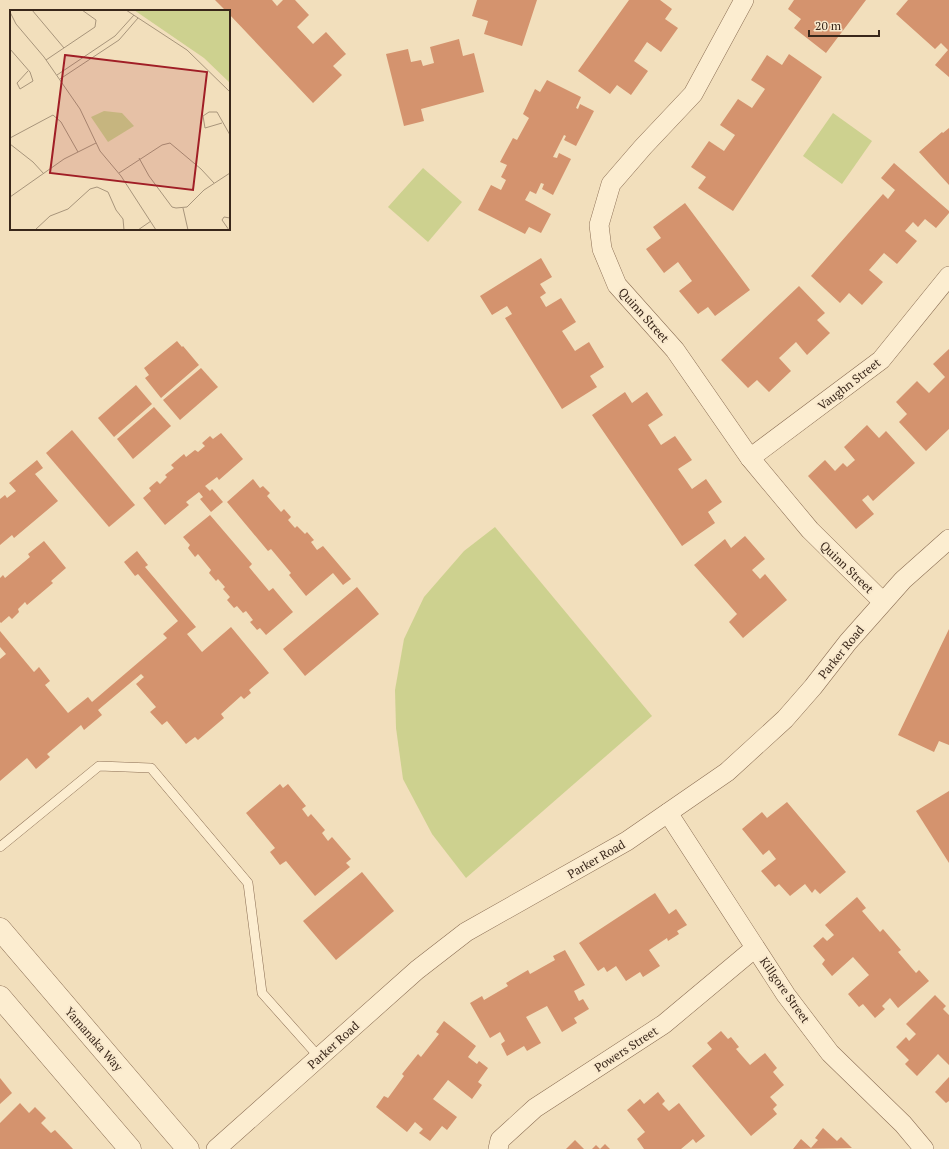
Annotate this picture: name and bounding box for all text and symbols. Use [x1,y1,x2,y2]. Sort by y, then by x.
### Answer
inset map [10,10,230,230]
scale bar [809,12,879,38]
text: 20 m [815,18,842,33]
street label: Quinn Street [615,284,673,346]
street label: Vaughn Street [815,354,884,413]
street label: Quinn Street [817,538,877,597]
street label: Parker Road [815,622,867,682]
street label: Parker Road [564,836,628,882]
street label: Killgore Street [757,954,814,1026]
street label: Yamanaka Way [62,1004,127,1075]
street label: Parker Road [304,1018,362,1072]
street label: Powers Street [591,1023,661,1075]

